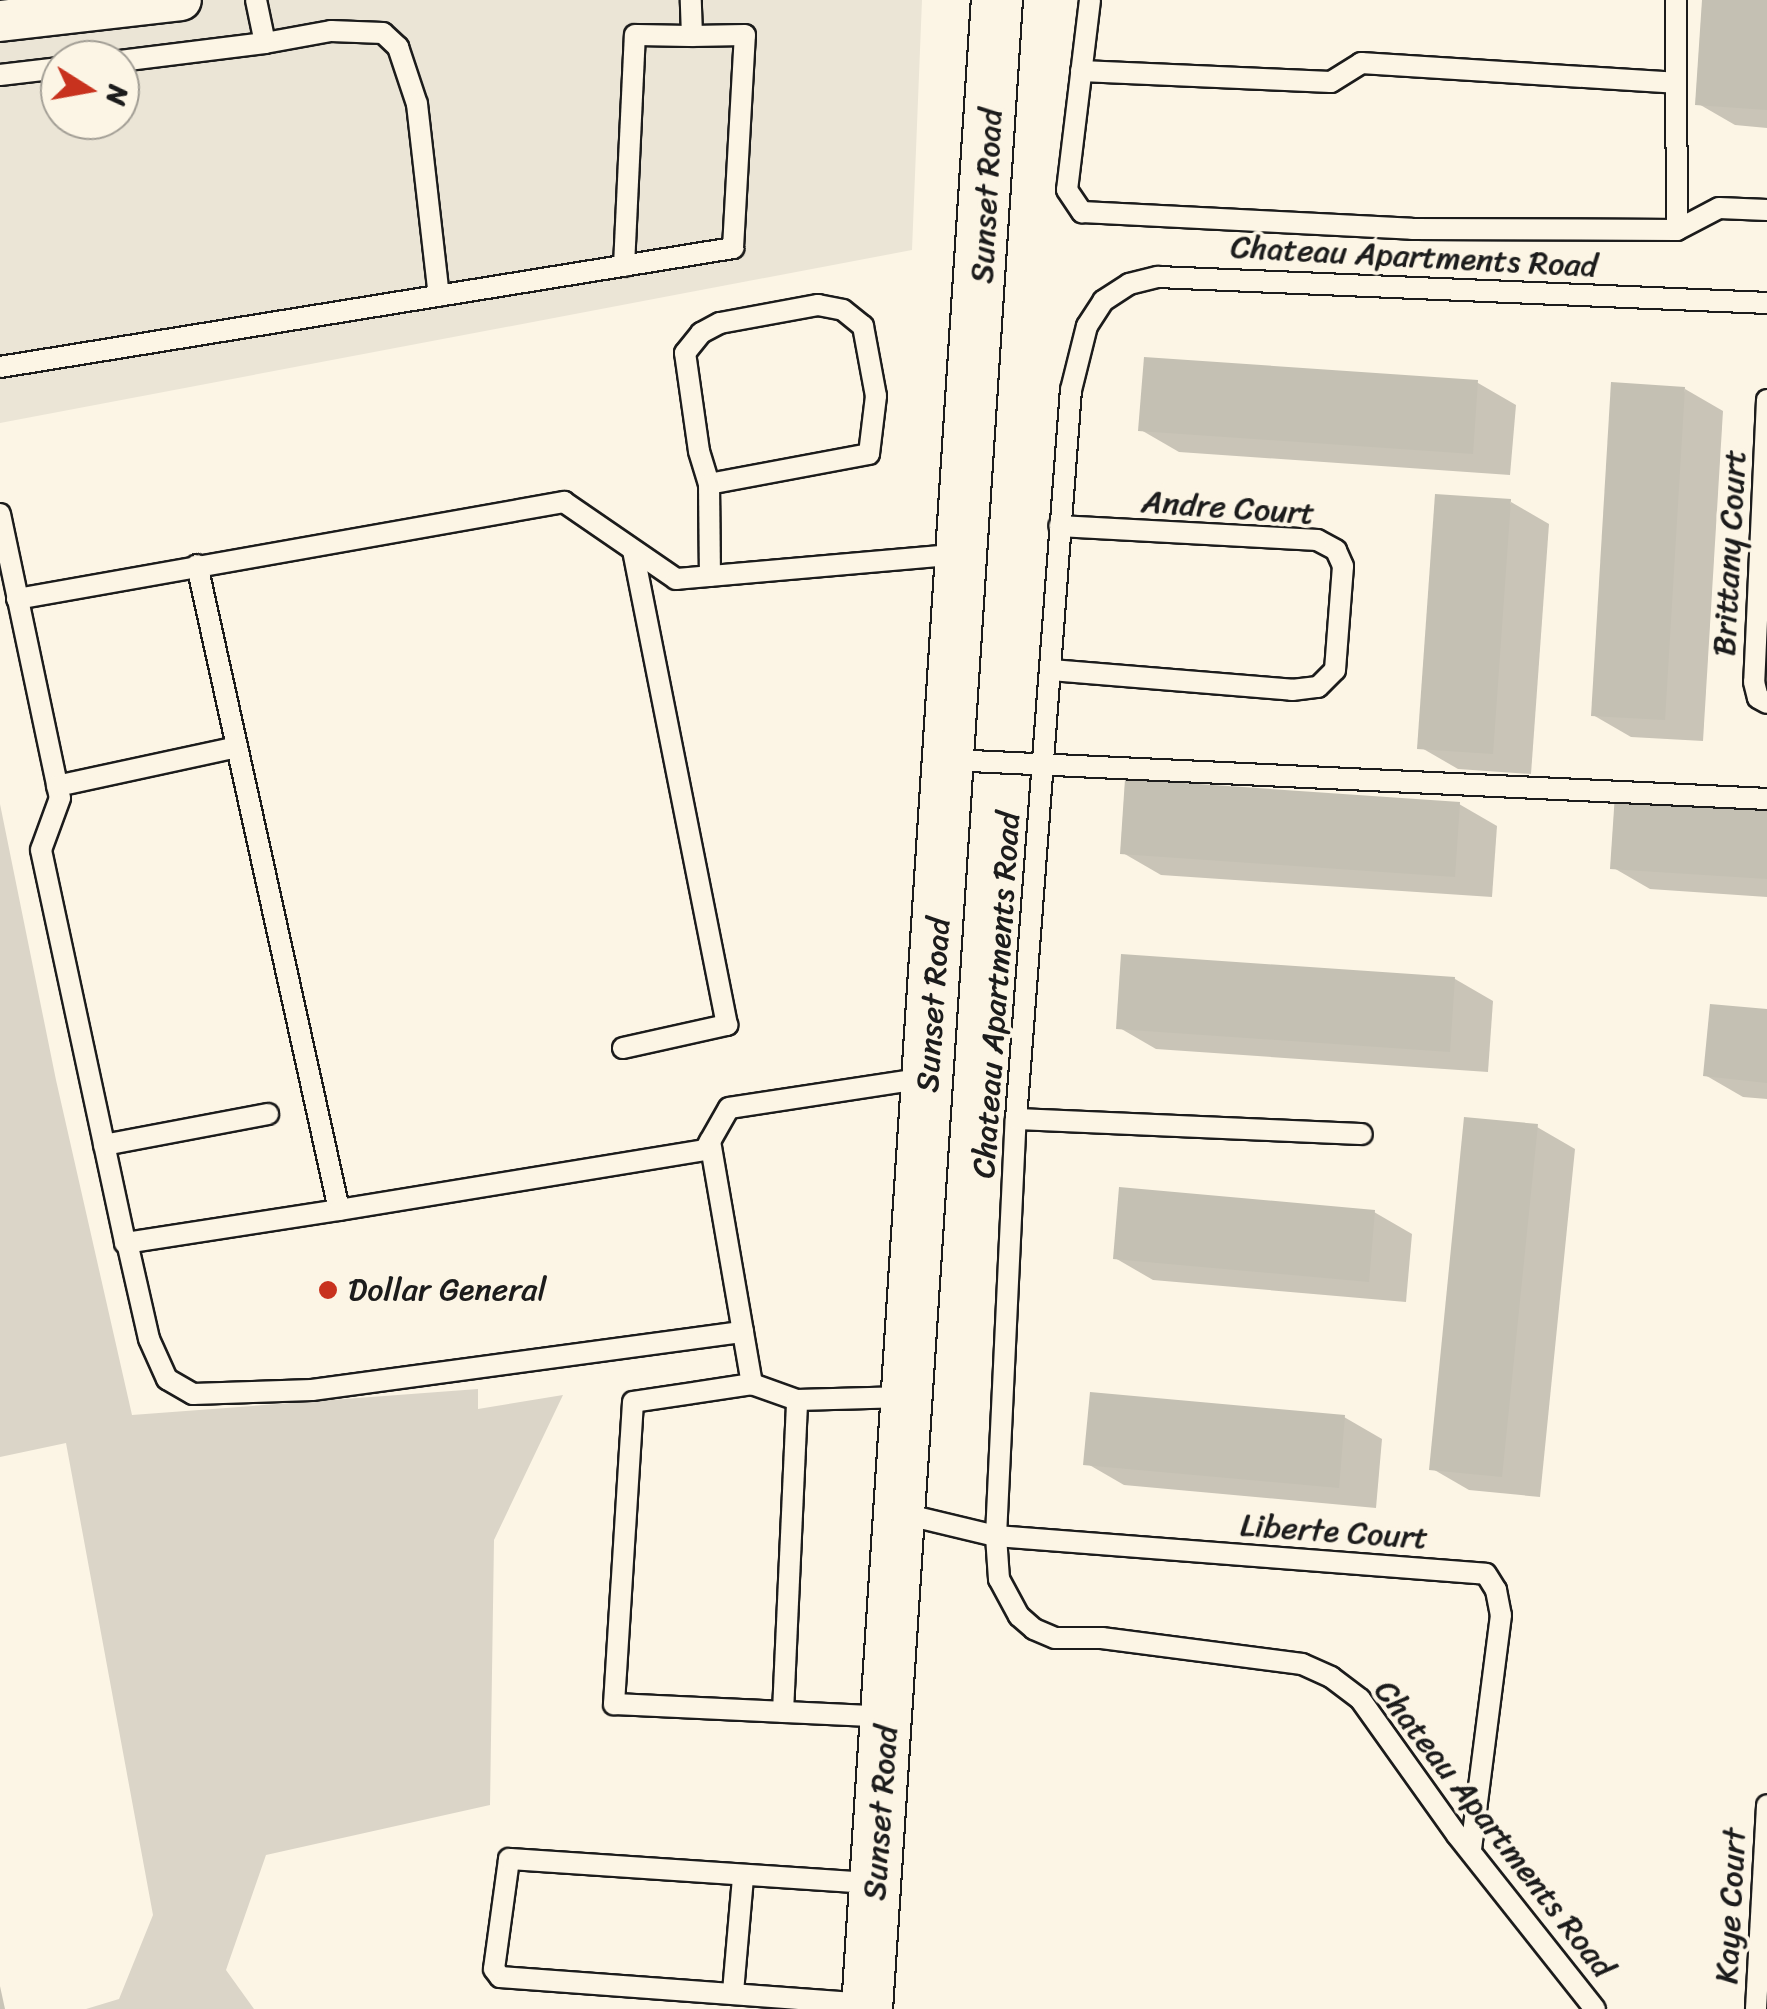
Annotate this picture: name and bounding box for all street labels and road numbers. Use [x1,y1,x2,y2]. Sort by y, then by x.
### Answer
street label: Sunset Road [963,107,1011,285]
street label: Chateau Apartments Road [1229,228,1599,286]
street label: Brittany Court [1705,449,1755,657]
street label: Andre Court [1140,483,1316,533]
street label: Chateau Apartments Road [965,810,1029,1180]
street label: Sunset Road [909,916,959,1094]
street label: Liberte Court [1239,1506,1429,1558]
street label: Chateau Apartments Road [1366,1672,1622,1986]
street label: Sunset Road [856,1724,906,1902]
street label: Kaye Court [1708,1826,1754,1986]

